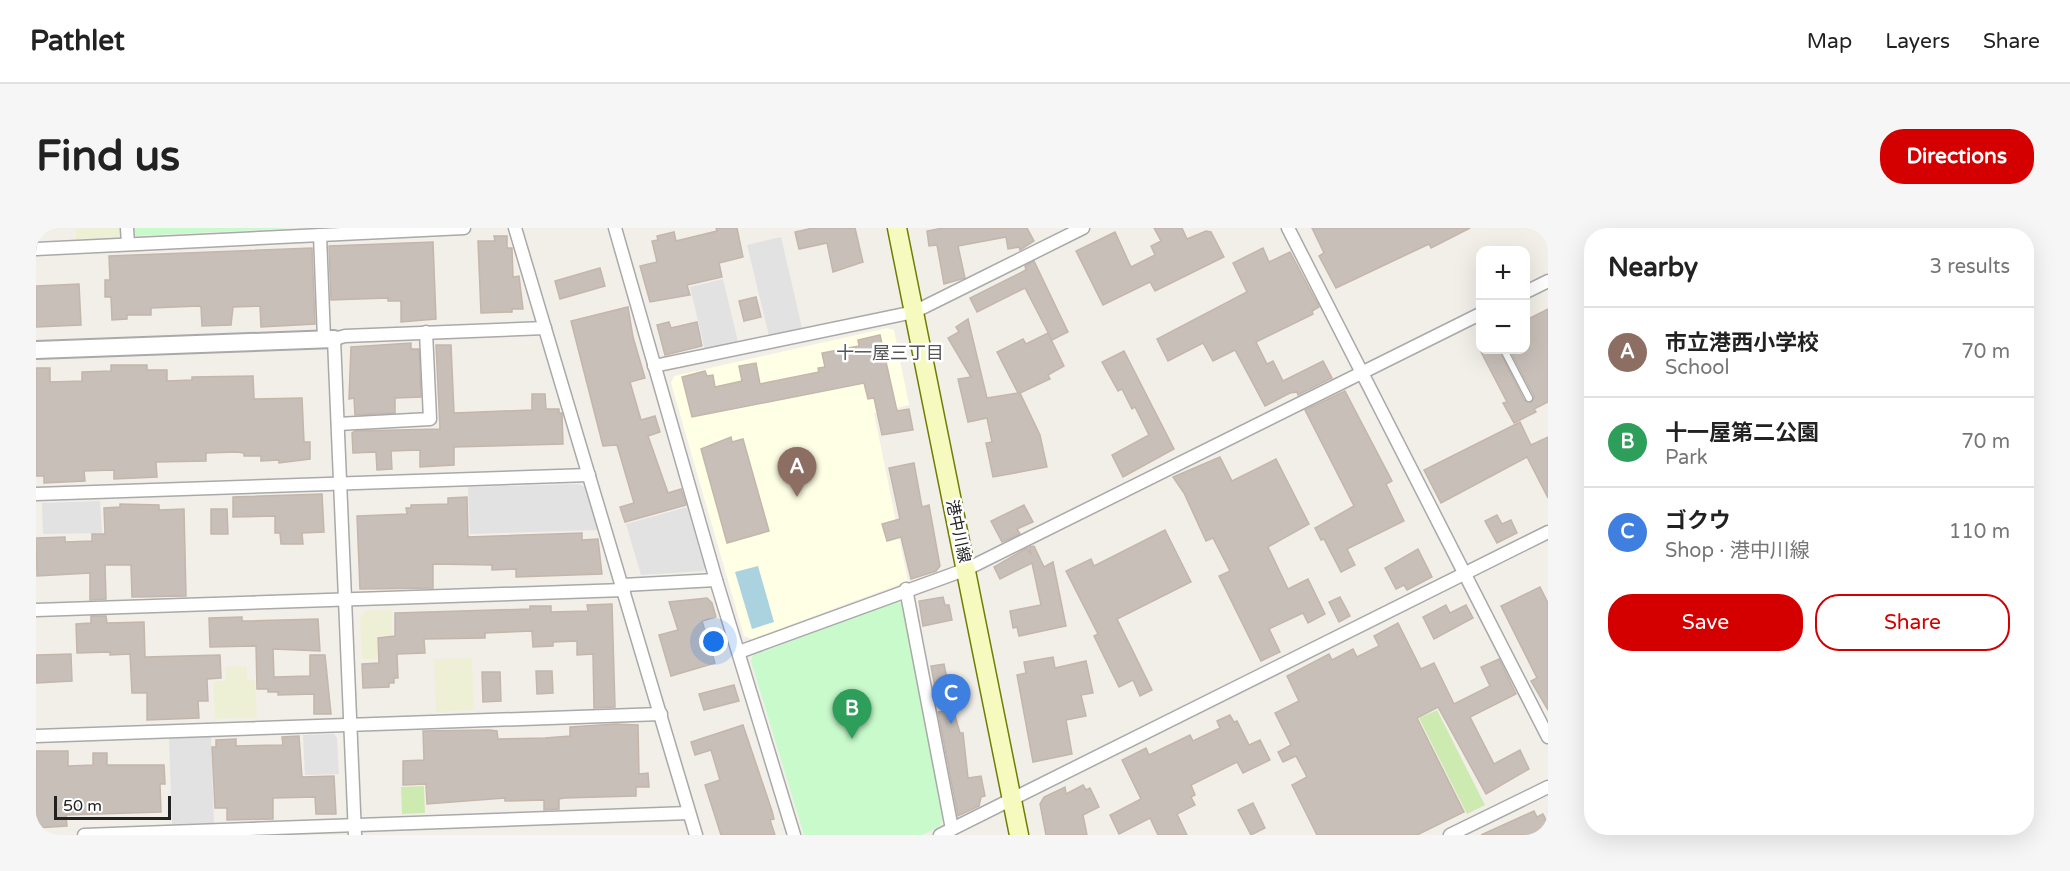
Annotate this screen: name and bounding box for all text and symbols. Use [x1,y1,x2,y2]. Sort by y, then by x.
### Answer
text: Pathlet [30,24,125,58]
text: Map [1807,29,1852,54]
text: Layers [1885,29,1950,54]
text: Share [1983,29,2040,54]
button: Directions [1880,129,2034,184]
text: Find us [36,131,180,182]
map controls [1476,246,1530,354]
button: + [1476,246,1530,300]
text: Nearby [1608,252,1698,283]
text: 3 results [1930,255,2010,279]
button: − [1476,300,1530,354]
text: 市立港西小学校 [1665,330,1819,356]
text: A [1620,340,1635,364]
text: 70 m [1961,340,2010,364]
district label: 十一屋三丁目 [836,342,944,364]
text: School [1665,356,1729,380]
text: 十一屋第二公園 [1665,420,1819,446]
text: B [1621,430,1634,454]
text: 70 m [1961,430,2010,454]
text: Park [1665,446,1708,470]
pin: A [778,448,816,497]
street label: 港中川線 [942,498,974,565]
text: ゴクウ [1665,508,1731,534]
text: C [1621,520,1634,544]
text: 110 m [1949,520,2010,544]
text: Shop · 港中川線 [1665,539,1810,563]
button: Save [1608,594,1803,651]
button: Share [1815,594,2010,651]
your location [699,627,728,656]
pin: C [932,674,970,724]
pin: B [832,690,872,739]
scale bar [54,793,171,820]
text: 50 m [63,796,102,816]

